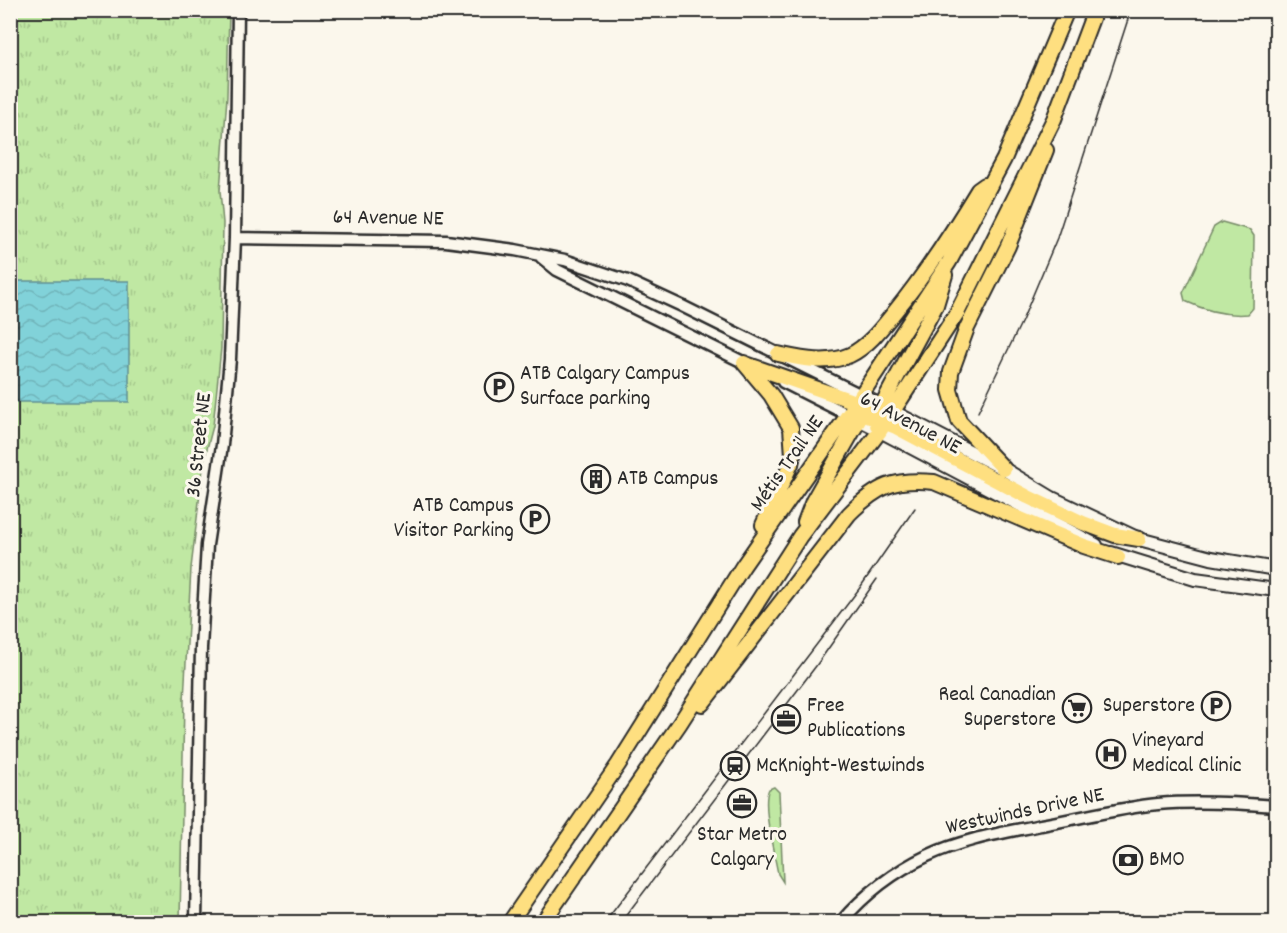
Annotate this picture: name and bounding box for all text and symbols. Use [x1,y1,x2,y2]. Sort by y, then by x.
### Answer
street label: 64 Avenue NE [332,203,444,235]
place label: ATB Calgary Campus Surface parking [520,359,690,415]
parking icon: ATB Calgary Campus Surface parking [483,371,515,403]
street label: 64 Avenue NE [854,384,966,464]
street label: 36 Street NE [179,391,221,499]
street label: Métis Trail NE [743,410,833,518]
building icon: ATB Campus [580,463,612,495]
place label: ATB Campus [617,464,718,495]
place label: ATB Campus Visitor Parking [394,491,514,547]
parking icon: ATB Campus Visitor Parking [519,503,551,535]
place label: Real Canadian Superstore [939,680,1056,736]
parking icon: Superstore [1200,690,1232,722]
place label: Free Publications [807,691,906,747]
place label: Superstore [1103,691,1195,722]
supermarket icon: Real Canadian Superstore [1061,692,1093,724]
office icon: Free Publications [770,703,802,735]
place label: Vineyard Medical Clinic [1132,726,1242,782]
hospital icon: Vineyard Medical Clinic [1095,738,1127,770]
station icon: McKnight-Westwinds [719,750,751,782]
place label: McKnight-Westwinds [756,751,925,782]
street label: Westwinds Drive NE [943,780,1107,844]
office icon: Star Metro Calgary [726,787,758,819]
place label: Star Metro Calgary [697,820,787,876]
bank icon: BMO [1112,844,1144,876]
place label: BMO [1149,845,1185,876]

